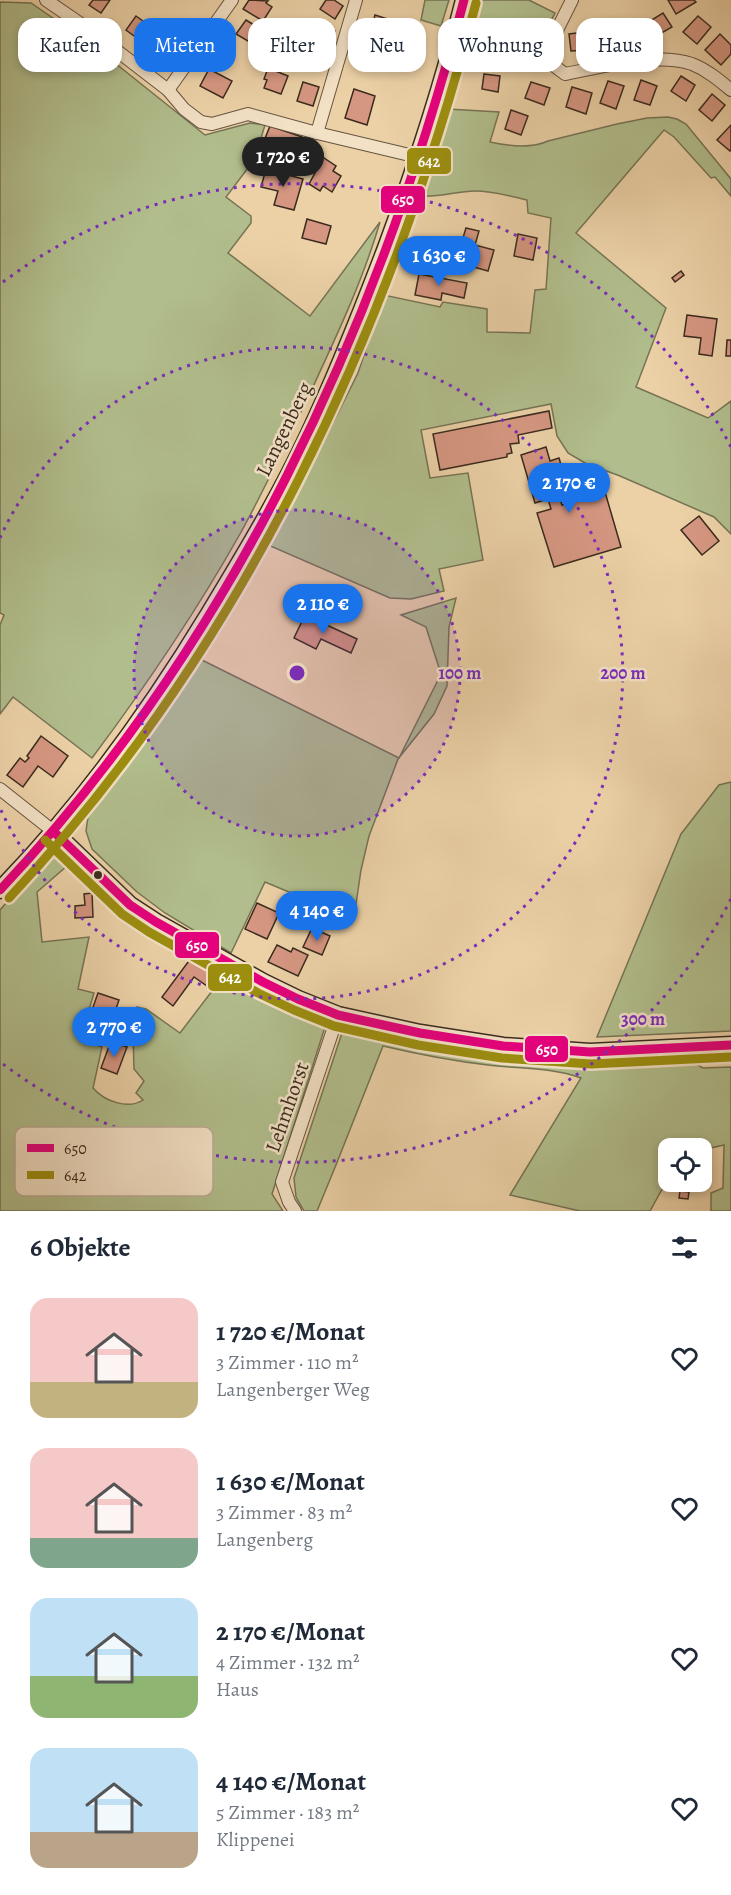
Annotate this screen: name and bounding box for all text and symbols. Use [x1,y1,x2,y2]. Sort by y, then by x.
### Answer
chip: Kaufen [18,18,122,72]
chip: Mieten [134,18,236,72]
chip: Filter [248,18,336,72]
chip: Neu [348,18,426,72]
chip: Wohnung [438,18,564,72]
chip: Haus [576,18,663,72]
pin: 1 720 € [228,137,338,188]
text: 1 720 € [256,143,310,170]
line badge: 642 [406,147,452,175]
text: 642 [418,151,441,173]
line badge: 650 [380,185,426,214]
text: 650 [392,189,414,211]
pin: 1 630 € [384,236,494,287]
text: 1 630 € [412,242,466,269]
street label: Langenberg [249,377,319,481]
pin: 2 170 € [514,463,624,514]
text: 2 170 € [542,469,596,496]
pin: 2 110 € [268,584,378,635]
text: 2 110 € [297,590,349,617]
text: 100 m [439,661,481,685]
text: 200 m [600,661,646,685]
centre of rings [287,663,307,683]
unlabelled marker [92,869,104,881]
pin: 4 140 € [262,891,372,942]
text: 4 140 € [290,897,344,924]
line badge: 650 [174,931,220,959]
text: 650 [186,935,208,957]
line badge: 642 [207,963,253,992]
text: 642 [219,967,242,989]
pin: 2 770 € [59,1007,169,1058]
text: 300 m [621,1007,665,1031]
text: 2 770 € [86,1013,142,1040]
line badge: 650 [524,1035,569,1063]
text: 650 [536,1039,558,1061]
street label: Lehmhorst [258,1058,316,1156]
legend [15,1127,213,1196]
text: 650 [64,1138,87,1160]
map controls [658,1138,712,1192]
button: locate [658,1138,712,1192]
text: 642 [64,1165,87,1187]
text: 6 Objekte [30,1230,131,1265]
icon: filters [668,1231,701,1264]
text: 1 720 €/Monat [216,1314,365,1349]
icon: home [78,1322,150,1394]
icon: heart [668,1342,701,1375]
text: 3 Zimmer · 110 m² [216,1349,359,1376]
text: Langenberger Weg [216,1376,370,1403]
text: 1 630 €/Monat [216,1464,365,1499]
icon: home [78,1472,150,1544]
icon: heart [668,1492,701,1525]
text: 3 Zimmer · 83 m² [216,1499,352,1526]
text: Langenberg [216,1526,313,1553]
text: 2 170 €/Monat [216,1614,365,1649]
icon: home [78,1622,150,1694]
icon: heart [668,1642,701,1675]
text: 4 Zimmer · 132 m² [216,1649,360,1676]
text: Haus [216,1676,259,1703]
text: 4 140 €/Monat [216,1764,366,1799]
icon: home [78,1772,150,1844]
icon: heart [668,1792,701,1825]
text: 5 Zimmer · 183 m² [216,1799,359,1826]
text: Klippenei [216,1826,295,1853]

